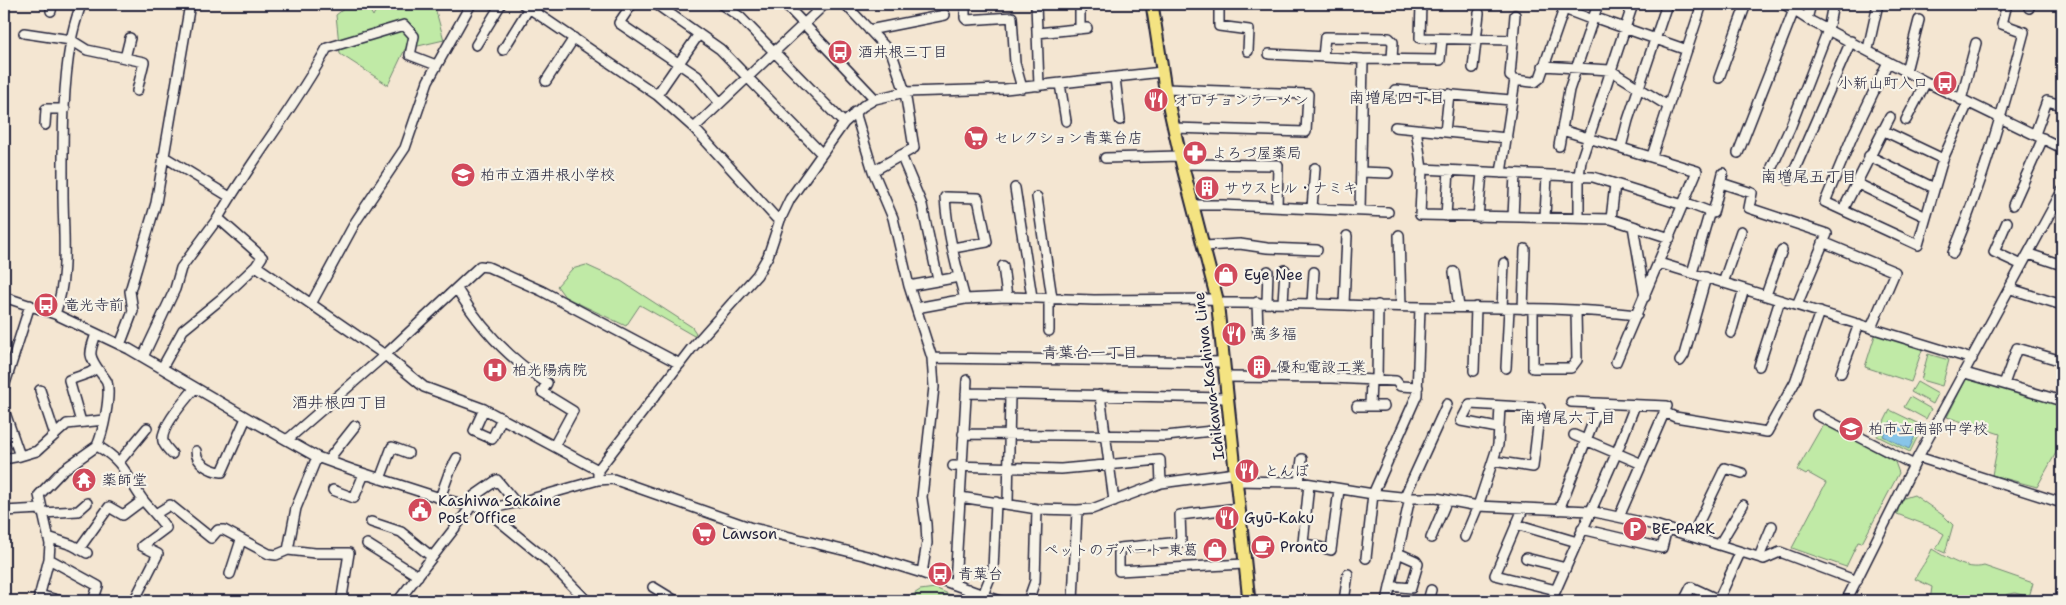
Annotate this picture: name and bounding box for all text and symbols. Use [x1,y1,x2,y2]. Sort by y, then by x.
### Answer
bus stop icon: 酒井根三丁目 [827,39,853,65]
place label: 酒井根三丁目 [858,42,948,62]
bus stop icon: 小新山町入口 [1932,70,1958,96]
place label: 小新山町入口 [1838,73,1928,93]
restaurant icon: オロチョンラーメン [1143,87,1169,113]
district label: 南増尾四丁目 [1349,87,1445,108]
place label: オロチョンラーメン [1174,90,1309,110]
supermarket icon: セレクション青葉台店 [963,125,989,151]
place label: セレクション青葉台店 [994,128,1143,148]
pharmacy icon: よろづ屋薬局 [1182,140,1208,166]
place label: よろづ屋薬局 [1212,143,1302,163]
school or university icon: 柏市立酒井根小学校 [450,162,476,188]
place label: 柏市立酒井根小学校 [480,165,615,185]
district label: 南増尾五丁目 [1761,166,1857,187]
building icon: サウスヒル・ナミキ [1194,175,1220,201]
place label: サウスヒル・ナミキ [1224,178,1358,198]
shop icon: Eye Nee [1213,262,1239,288]
place label: Eye Nee [1244,265,1303,285]
street label: Ichikawa-Kashiwa Line [1189,291,1229,461]
bus stop icon: 竜光寺前 [33,292,59,318]
place label: 竜光寺前 [64,295,124,315]
restaurant icon: 萬多福 [1221,321,1247,347]
place label: 萬多福 [1252,324,1297,344]
district label: 青葉台一丁目 [1042,342,1138,363]
building icon: 優和電設工業 [1246,354,1272,380]
hospital icon: 柏光陽病院 [482,357,508,383]
place label: 優和電設工業 [1276,357,1366,377]
place label: 柏光陽病院 [512,360,587,380]
district label: 酒井根四丁目 [292,392,388,413]
district label: 南増尾六丁目 [1520,407,1616,428]
school or university icon: 柏市立南部中学校 [1838,416,1864,442]
place label: 柏市立南部中学校 [1868,419,1988,439]
restaurant icon: とんぼ [1234,458,1260,484]
place label: とんぼ [1264,461,1309,481]
temple icon: 薬師堂 [71,467,97,493]
place label: 薬師堂 [102,470,147,490]
place label: Kashiwa Sakaine Post Office [438,491,561,528]
public building icon: Kashiwa Sakaine Post Office [407,497,433,523]
restaurant icon: Gyū-Kaku [1214,505,1240,531]
place label: Gyū-Kaku [1244,508,1314,528]
parking icon: BE-PARK [1622,516,1648,542]
place label: BE-PARK [1652,519,1715,539]
supermarket icon: Lawson [691,521,717,547]
place label: Lawson [722,524,777,544]
cafe icon: Pronto [1250,534,1276,560]
shop icon: ペットのデパート 東葛 [1202,537,1228,563]
place label: Pronto [1280,537,1328,557]
place label: ペットのデパート 東葛 [1044,540,1198,560]
bus stop icon: 青葉台 [927,561,953,587]
place label: 青葉台 [958,564,1003,584]

